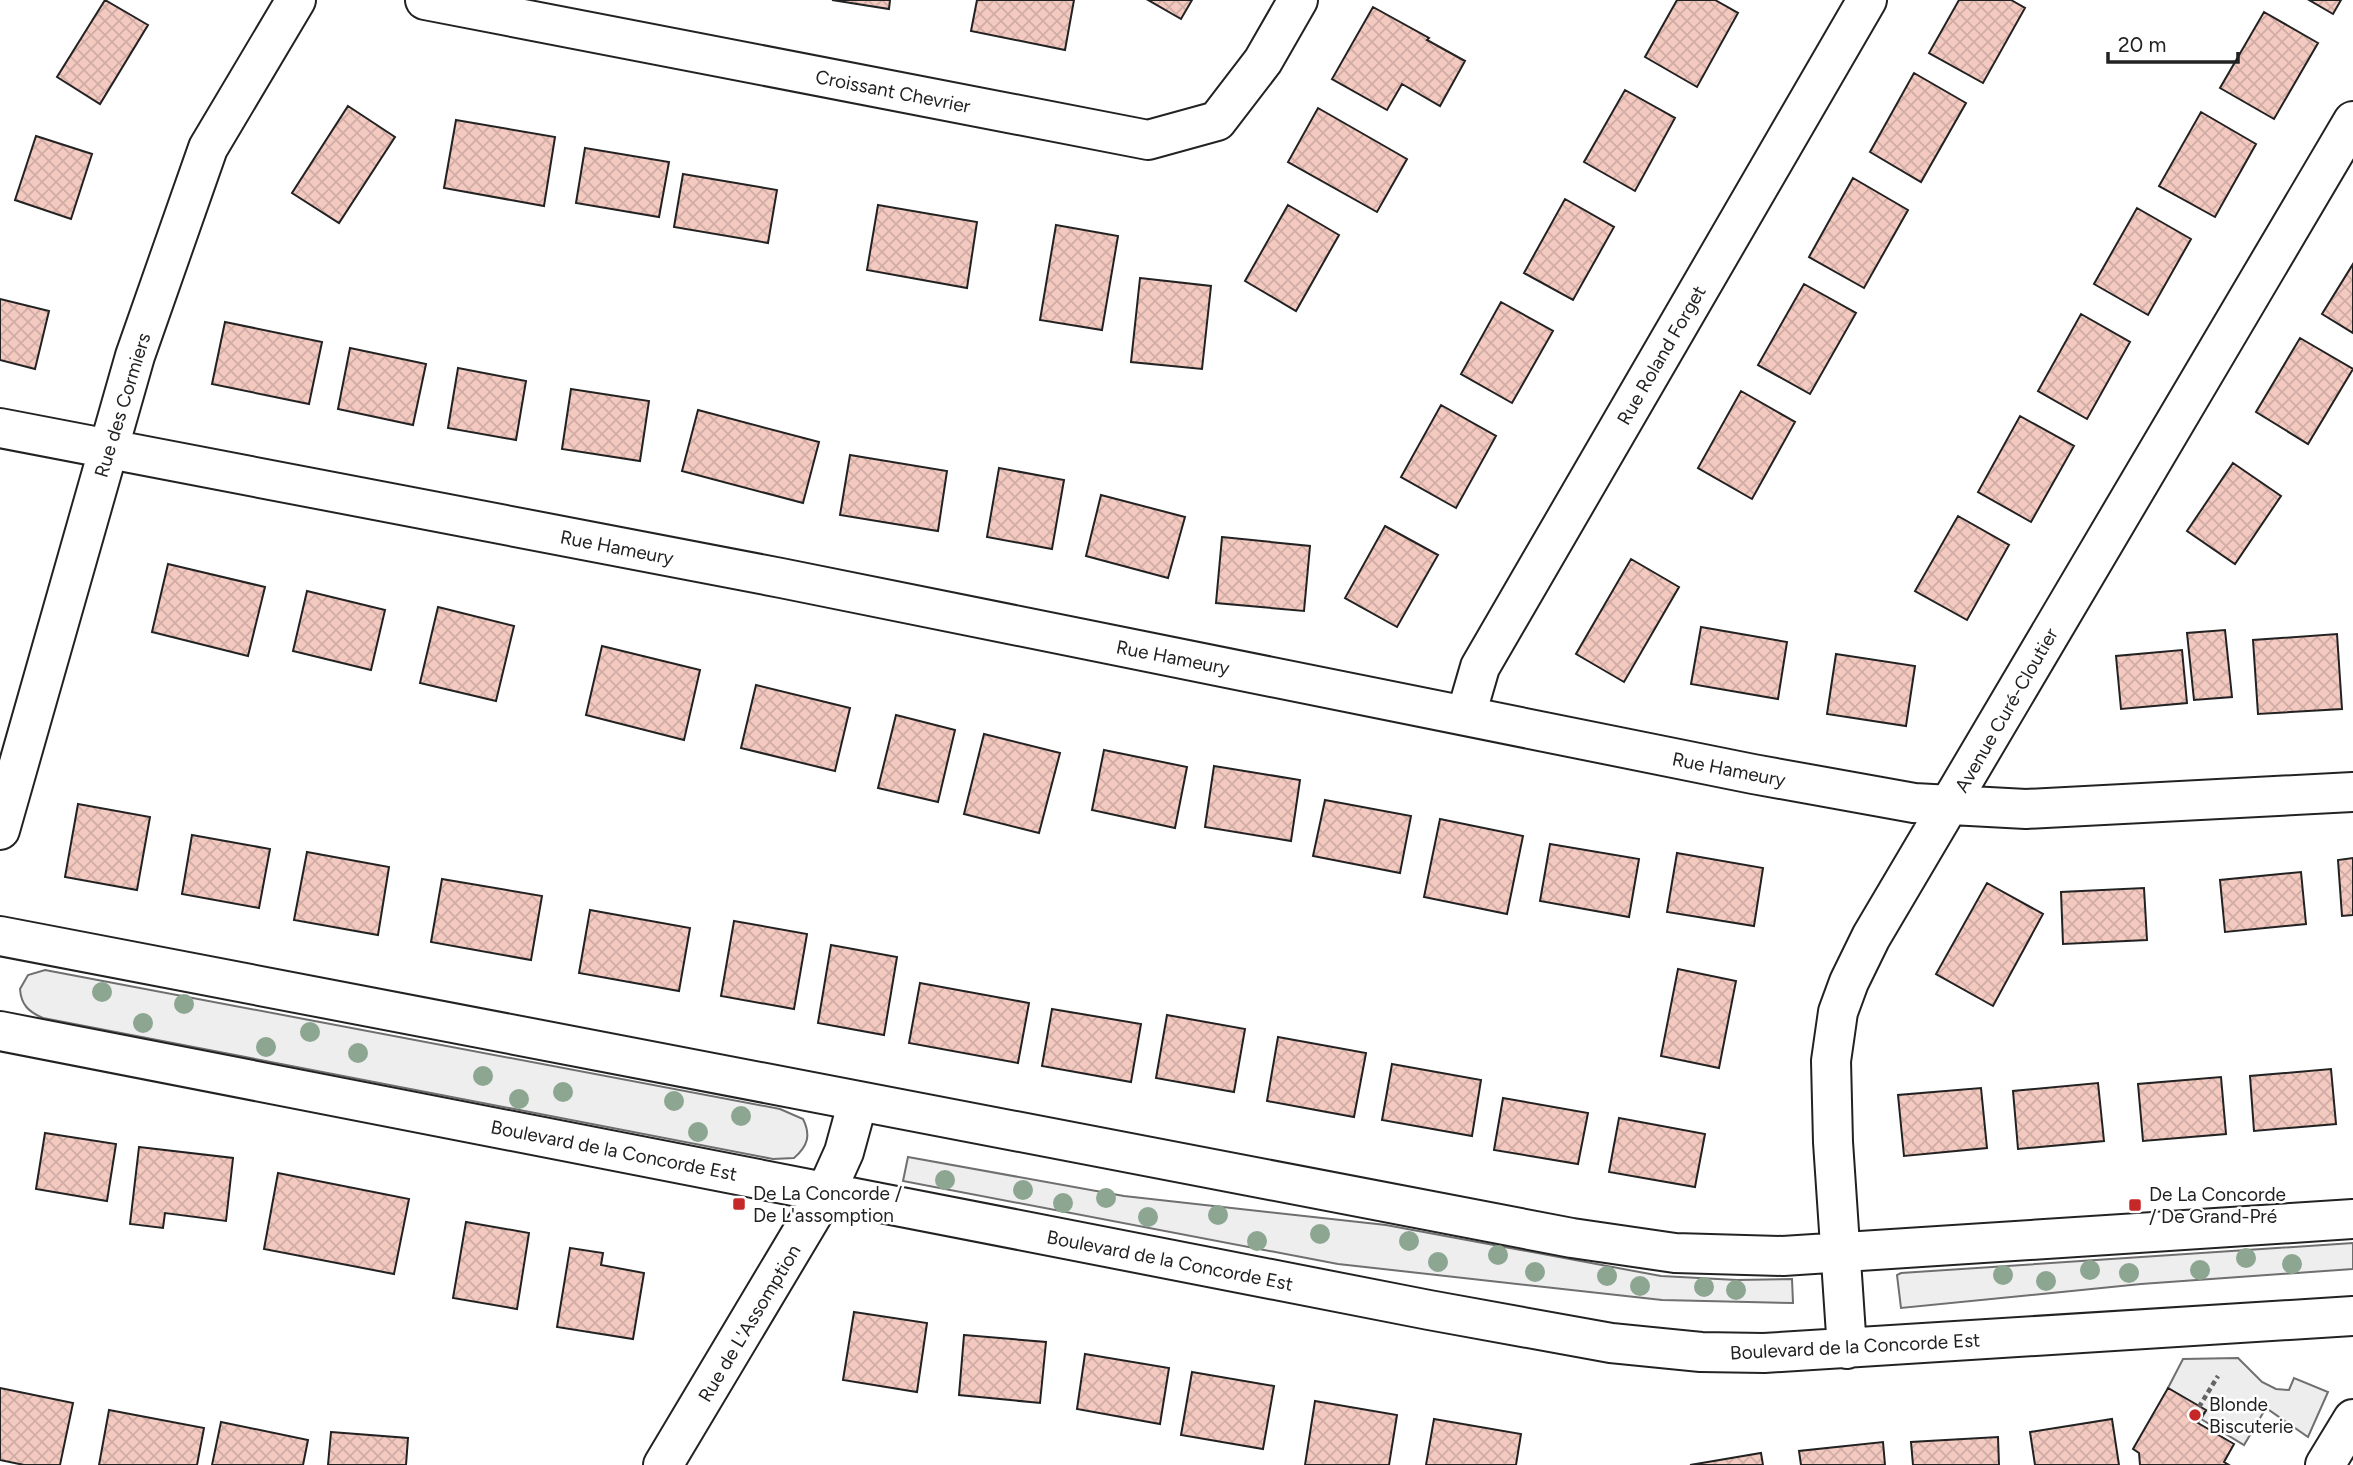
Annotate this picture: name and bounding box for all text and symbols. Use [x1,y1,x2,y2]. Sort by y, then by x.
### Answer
scale bar [2108,21,2238,65]
text: 20 m [2118,32,2166,57]
street label: Croissant Chevrier [813,65,973,118]
street label: Rue Roland Forget [1612,281,1711,429]
street label: Rue des Cormiers [90,330,155,480]
street label: Rue Hameury [558,525,676,570]
street label: Avenue Curé-Cloutier [1950,624,2063,796]
street label: Rue Hameury [1114,635,1232,680]
street label: Rue Hameury [1670,747,1788,792]
street label: Boulevard de la Concorde Est [489,1115,739,1186]
place label: De La Concorde / De L'assomption [753,1182,903,1227]
place label: De La Concorde / De Grand-Pré [2149,1183,2286,1228]
marker: De La Concorde / De L'assomption [731,1196,747,1212]
marker: De La Concorde / De Grand-Pré [2127,1197,2143,1213]
street label: Boulevard de la Concorde Est [1045,1225,1295,1296]
street label: Rue de L'Assomption [693,1240,806,1406]
street label: Boulevard de la Concorde Est [1729,1328,1981,1365]
place label: Blonde Biscuterie [2209,1393,2293,1438]
marker: Blonde Biscuterie [2187,1407,2203,1423]

